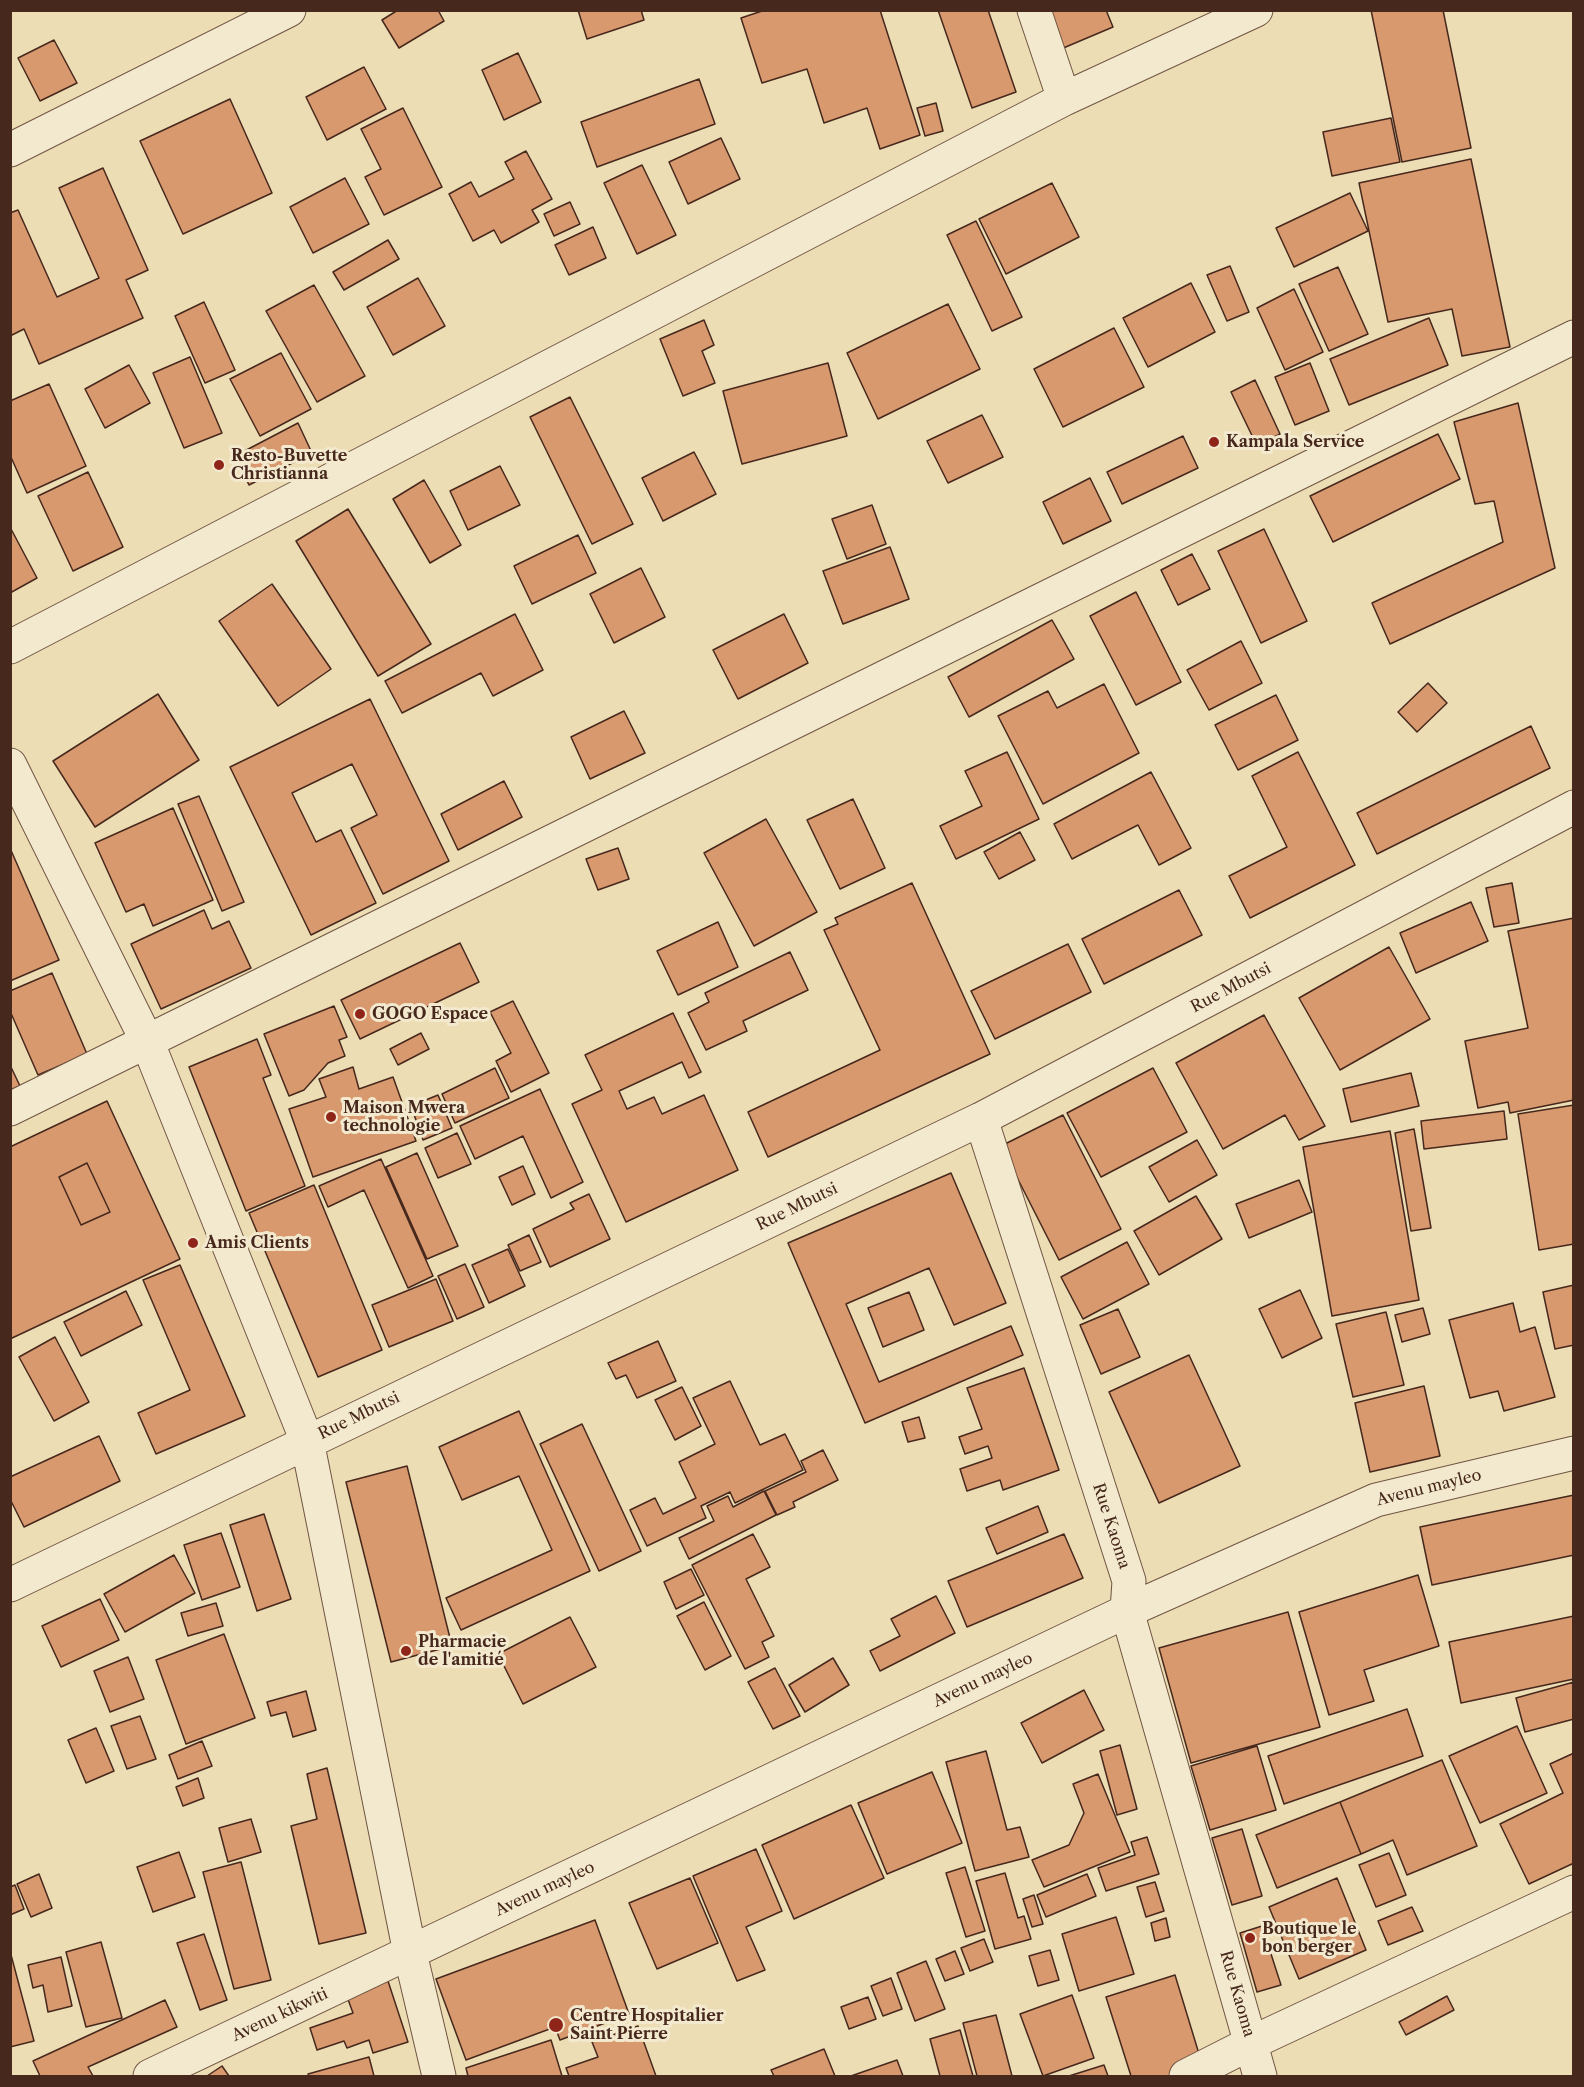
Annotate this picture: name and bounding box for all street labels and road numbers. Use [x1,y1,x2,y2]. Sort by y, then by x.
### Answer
street label: Rue Mbutsi [1188,959,1274,1017]
street label: Rue Mbutsi [753,1179,841,1235]
street label: Rue Mbutsi [315,1388,403,1444]
street label: Avenu mayleo [1375,1466,1483,1510]
street label: Rue Kaoma [1088,1481,1134,1571]
street label: Avenu mayleo [930,1649,1036,1711]
street label: Avenu mayleo [492,1858,598,1920]
street label: Rue Kaoma [1216,1949,1258,2039]
street label: Avenu kikwiti [229,1984,331,2046]

